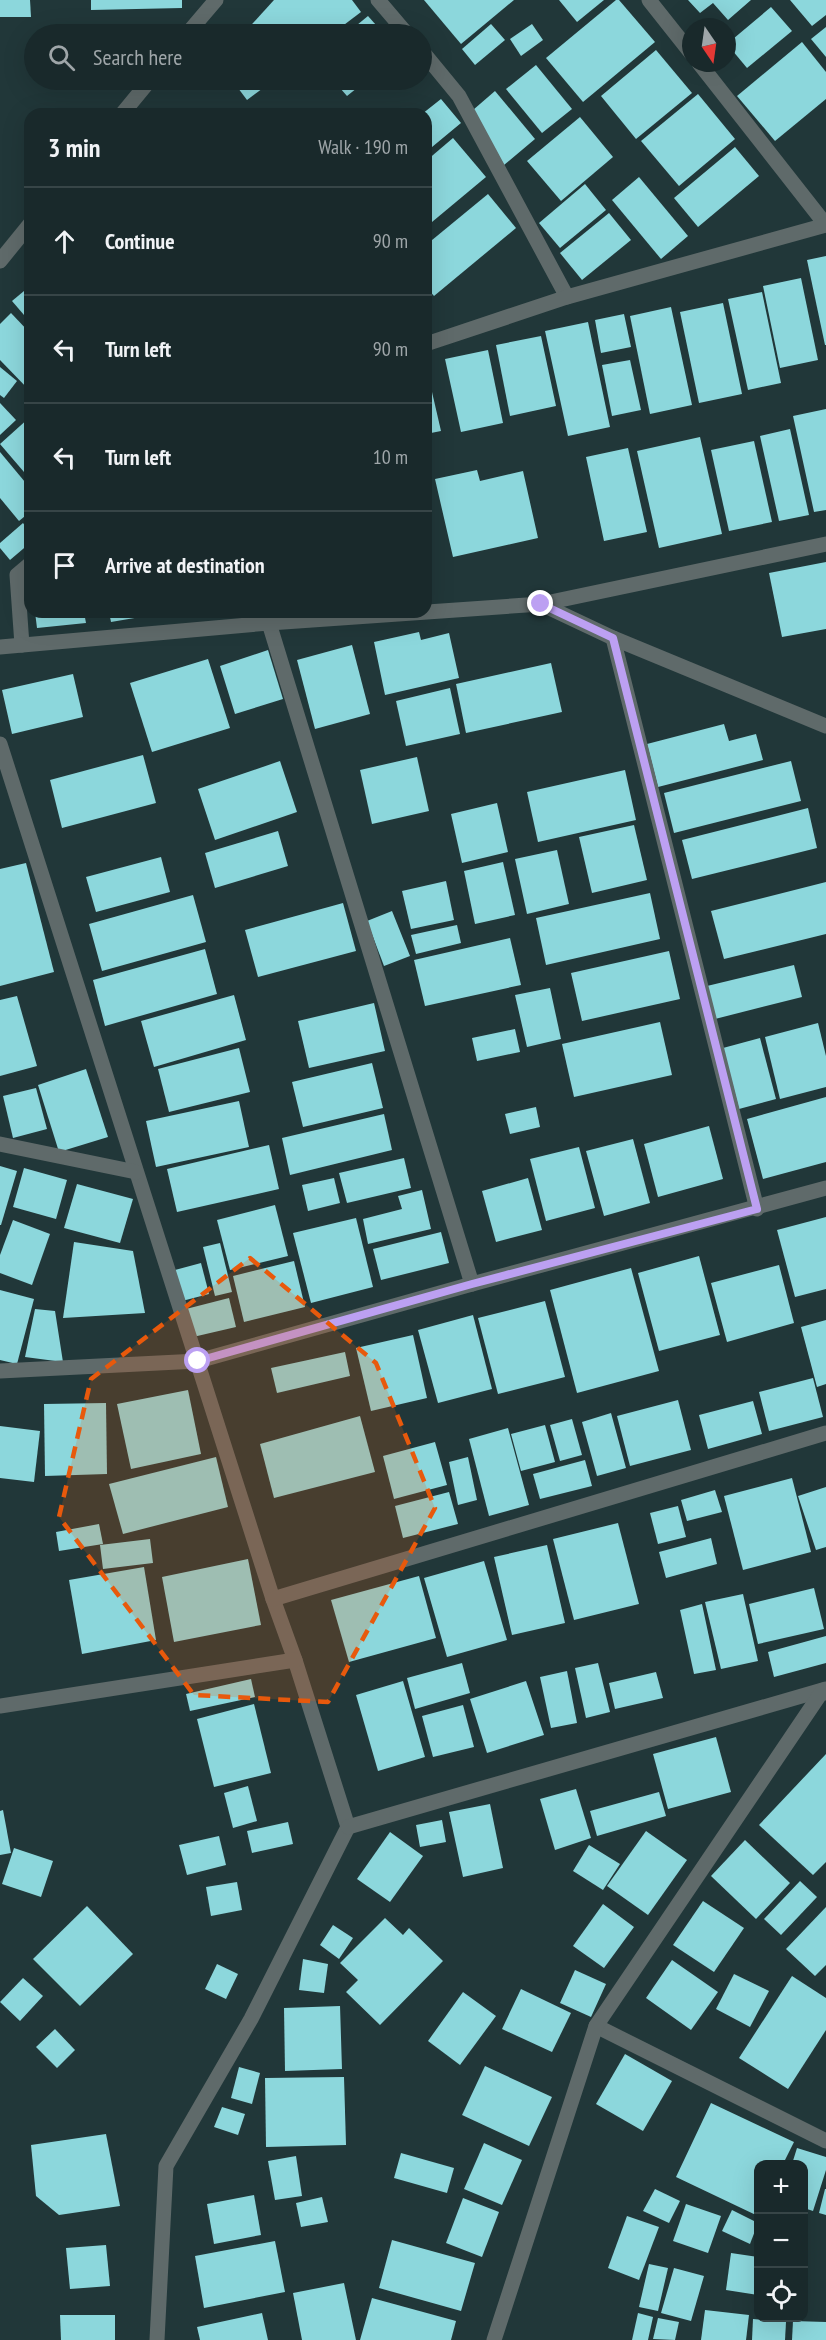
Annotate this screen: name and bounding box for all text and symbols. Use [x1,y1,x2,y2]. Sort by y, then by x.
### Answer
north arrow [682,18,736,72]
search box [24,24,432,90]
icon: search [45,41,78,74]
text: Search here [93,43,182,71]
text: 3 min [48,131,101,164]
text: Walk · 190 m [318,134,408,160]
icon: ahead [48,225,81,258]
text: Continue [105,227,175,255]
text: 90 m [373,228,408,254]
icon: left [48,333,81,366]
text: Turn left [105,335,171,363]
text: 90 m [373,336,408,362]
icon: left [48,441,81,474]
text: Turn left [105,443,171,471]
text: 10 m [373,444,408,470]
icon: arrive [48,549,81,582]
text: Arrive at destination [105,551,265,579]
route end [527,590,553,616]
route start [184,1347,210,1373]
map controls [754,2160,808,2322]
button: + [754,2160,808,2214]
button: − [754,2214,808,2268]
button: locate [754,2268,808,2322]

